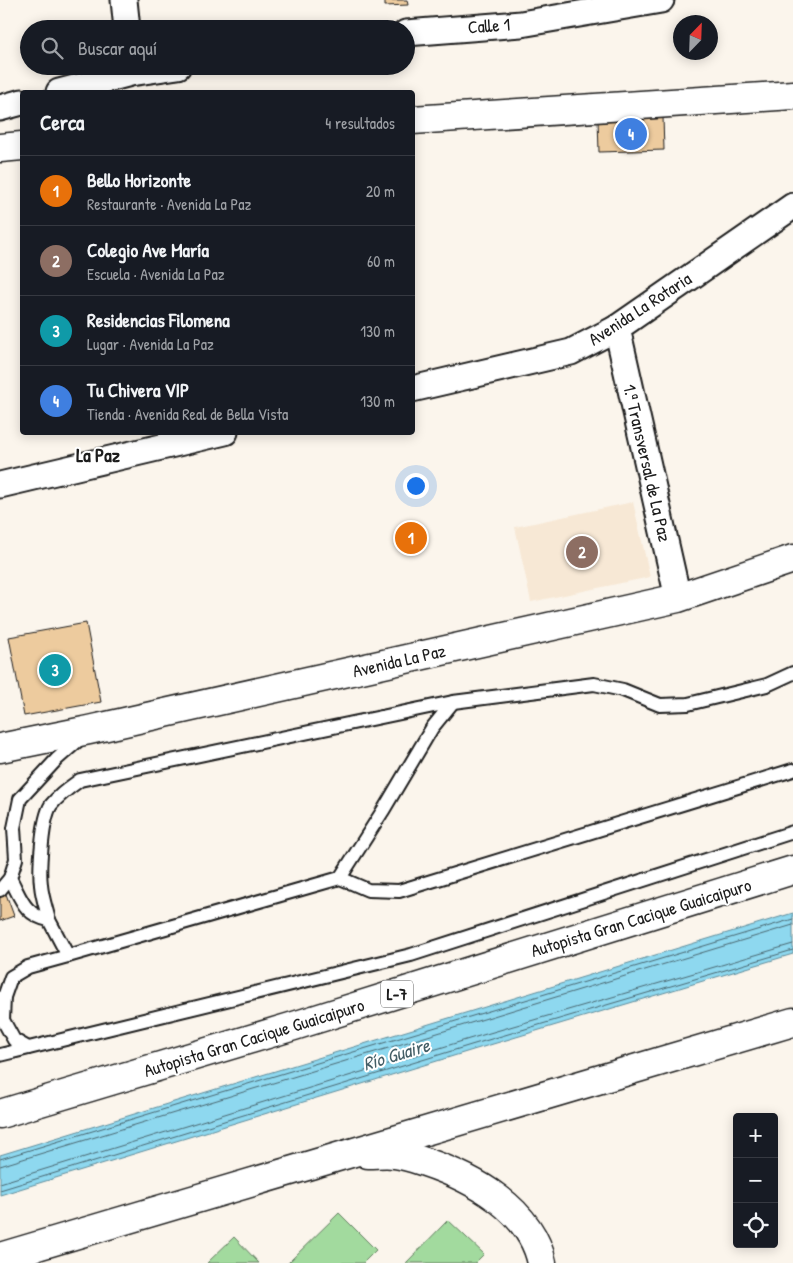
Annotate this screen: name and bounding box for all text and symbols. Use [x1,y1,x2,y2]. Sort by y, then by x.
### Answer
street label: Calle 1 [467,12,511,39]
north arrow [673,15,718,60]
search box [20,20,415,75]
icon: search [38,34,66,62]
text: Buscar aquí [78,35,157,61]
text: Cerca [40,108,84,137]
text: 4 resultados [325,112,395,134]
pin: 4 [615,115,647,153]
text: Bello Horizonte [87,167,191,193]
text: 1 [53,180,59,202]
text: 20 m [366,180,395,202]
text: Restaurante · Avenida La Paz [87,193,251,215]
text: Colegio Ave María [87,237,209,263]
text: 2 [52,250,60,272]
text: 60 m [367,250,395,272]
text: Escuela · Avenida La Paz [87,263,225,285]
street label: Avenida La Rotaria [583,266,696,351]
text: Residencias Filomena [87,307,230,333]
text: 3 [52,320,60,342]
text: 130 m [360,320,395,342]
text: Lugar · Avenida La Paz [87,333,214,355]
text: Tu Chivera VIP [87,377,189,403]
street label: 1.ª Transversal de La Paz [617,382,678,544]
text: 4 [53,390,59,412]
text: 130 m [360,390,395,412]
text: Tienda · Avenida Real de Bella Vista [87,403,288,425]
district label: La Paz [76,442,121,468]
your location [403,473,429,499]
pin: 1 [395,519,427,557]
pin: 2 [566,533,598,571]
street label: Avenida La Paz [350,638,448,683]
pin: 3 [39,651,71,689]
street label: Autopista Gran Cacique Guaicaipuro [528,872,754,963]
road number: L-7 [381,981,413,1008]
street label: Autopista Gran Cacique Guaicaipuro [141,992,367,1083]
water label: Río Guaire [360,1031,434,1076]
map controls [733,1113,778,1248]
button: + [733,1113,778,1158]
button: − [733,1158,778,1203]
button: locate [733,1203,778,1248]

